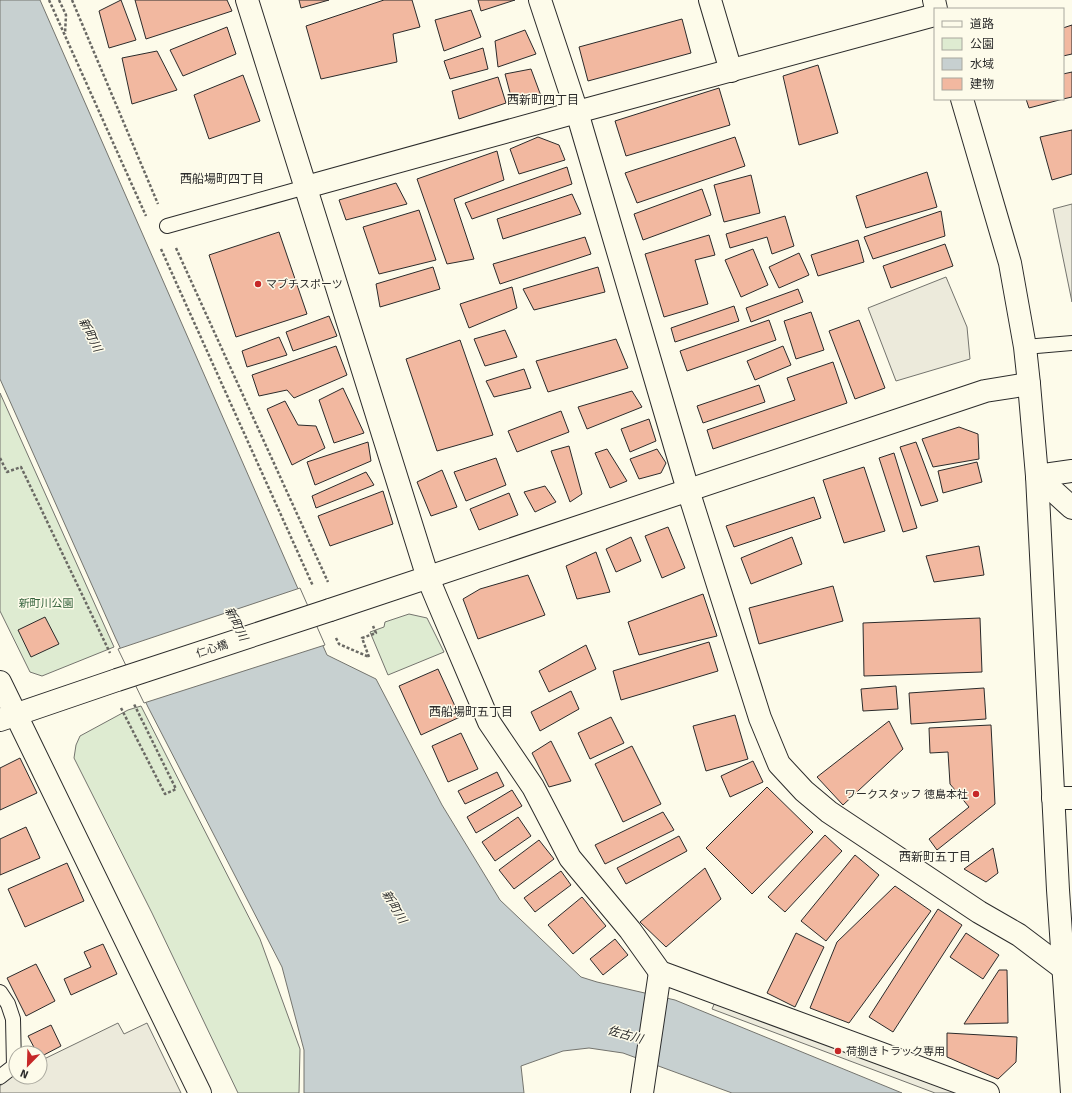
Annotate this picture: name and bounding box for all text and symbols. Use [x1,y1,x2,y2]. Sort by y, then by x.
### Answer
legend [934,8,1064,100]
text: 道路 [970,17,994,32]
text: 公園 [970,37,994,52]
text: 水域 [970,57,994,72]
text: 建物 [970,77,994,92]
district label: 西新町四丁目 [507,93,579,108]
district label: 西船場町四丁目 [180,172,264,187]
place label: マブチスポーツ [266,278,343,291]
marker: マブチスポーツ [253,279,263,289]
water label: 新町川 [75,316,106,356]
park label: 新町川公園 [19,597,74,610]
water label: 新町川 [221,605,252,645]
street label: 仁心橋 [194,638,230,660]
district label: 西船場町五丁目 [429,705,513,720]
place label: ワークスタッフ 徳島本社 [845,788,968,801]
marker: ワークスタッフ 徳島本社 [971,789,981,799]
district label: 西新町五丁目 [899,850,971,865]
water label: 新町川 [378,888,411,928]
water label: 佐古川 [606,1023,646,1048]
north arrow [8,1045,48,1085]
place label: 荷捌きトラック専用 [846,1045,945,1058]
marker: 荷捌きトラック専用 [833,1046,843,1056]
text: N [18,1066,30,1081]

